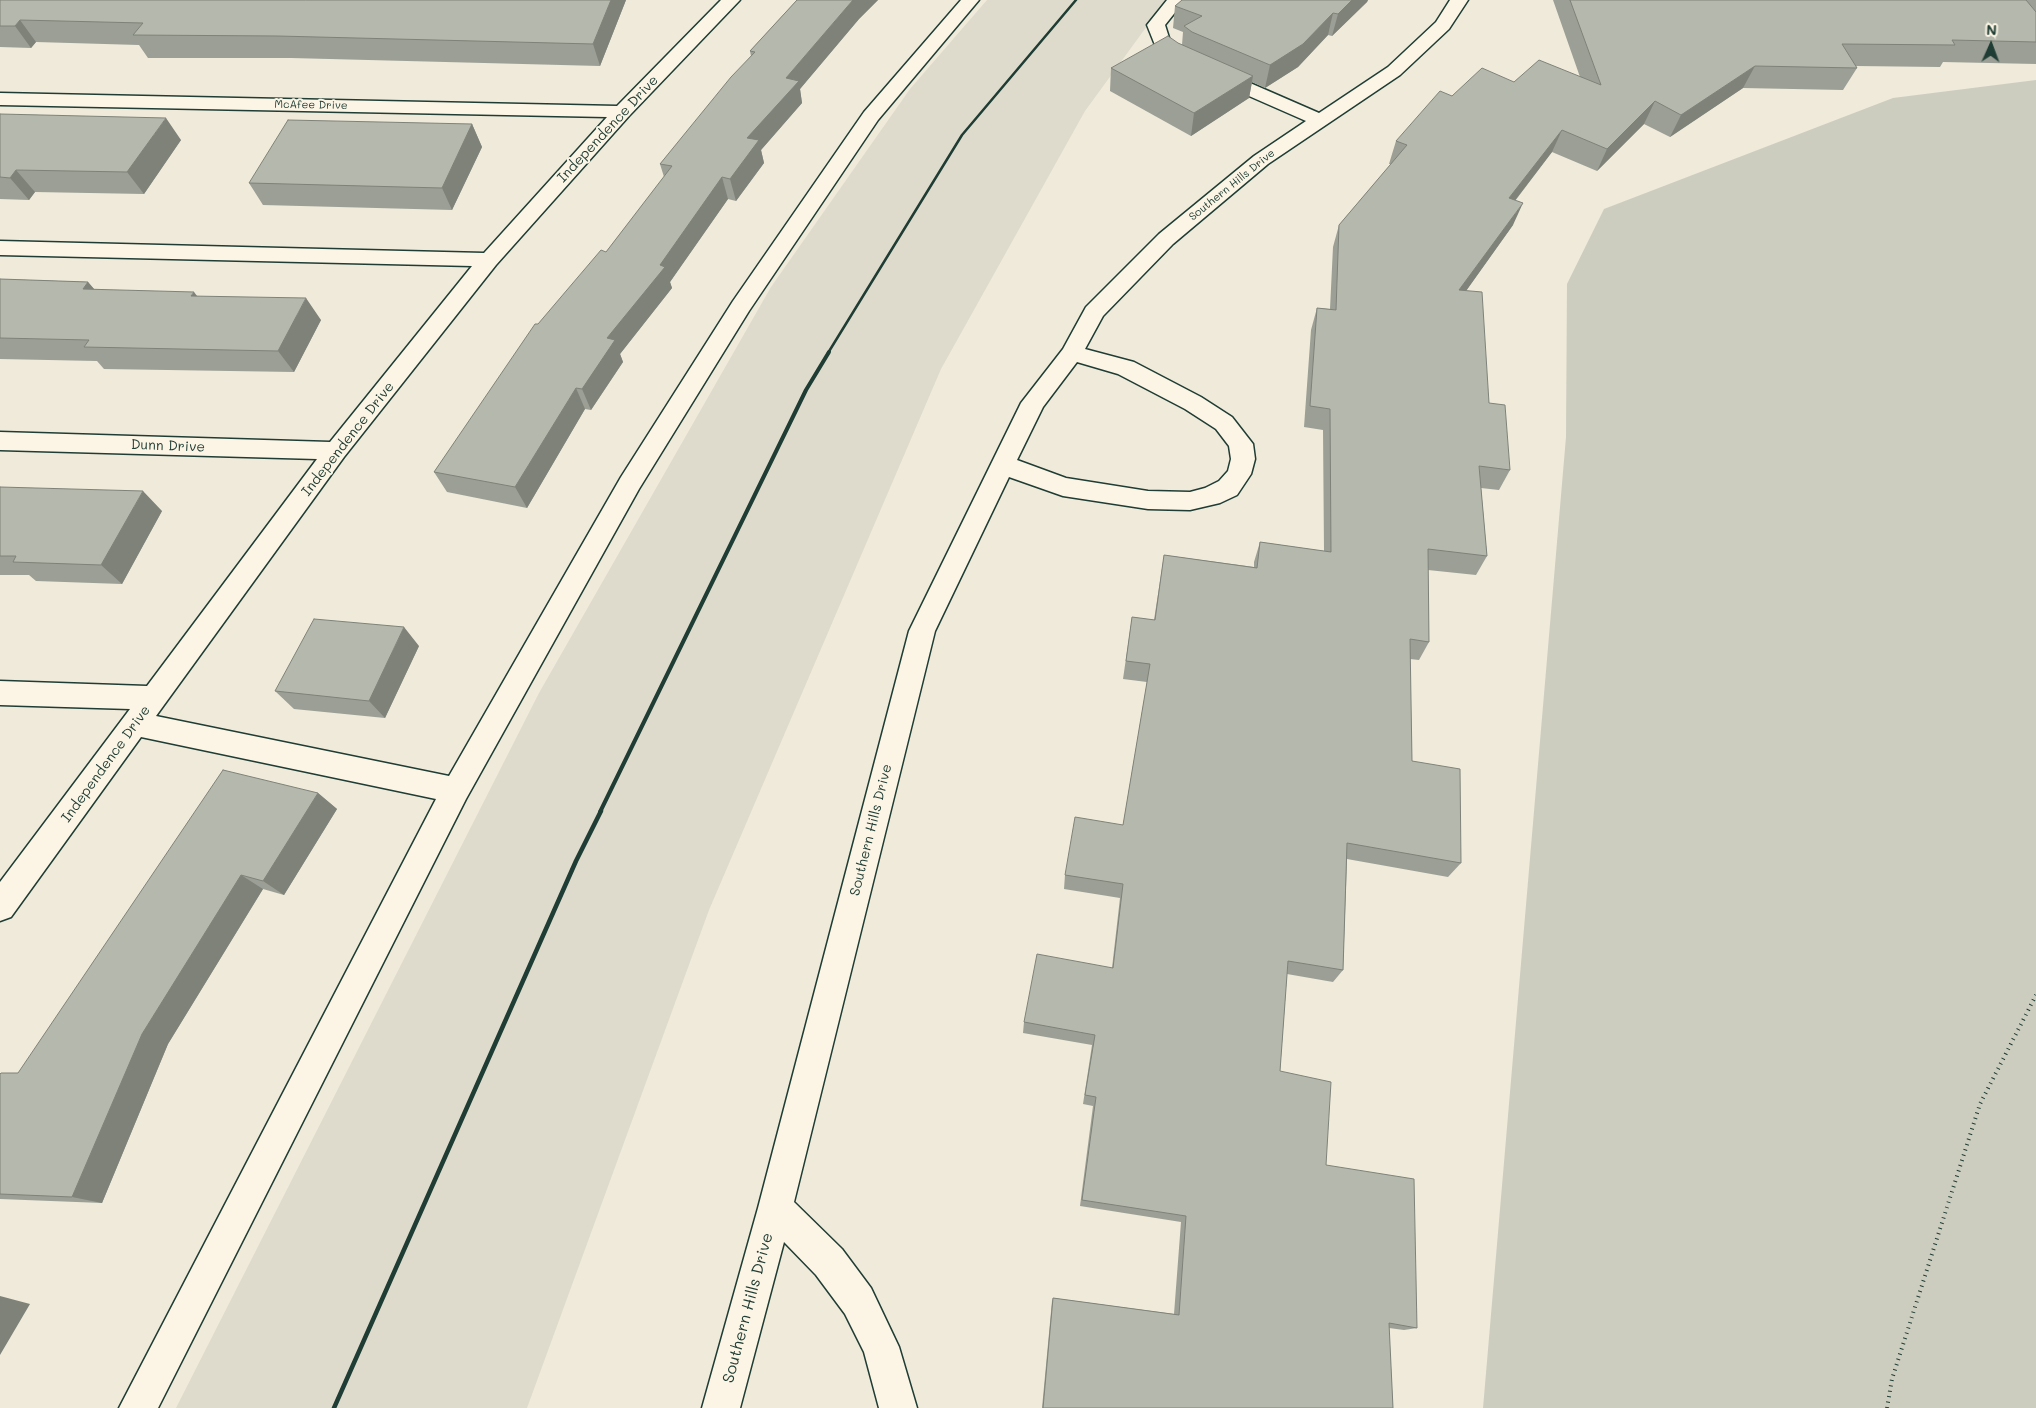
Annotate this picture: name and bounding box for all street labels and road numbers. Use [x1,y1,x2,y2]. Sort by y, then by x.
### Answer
street label: Independence Drive [554,72,662,186]
street label: McAfee Drive [274,98,348,112]
street label: Southern Hills Drive [1187,146,1277,224]
street label: Independence Drive [298,379,398,499]
street label: Dunn Drive [131,436,205,456]
street label: Independence Drive [58,702,154,826]
street label: Southern Hills Drive [846,762,896,898]
street label: Southern Hills Drive [719,1231,777,1385]

